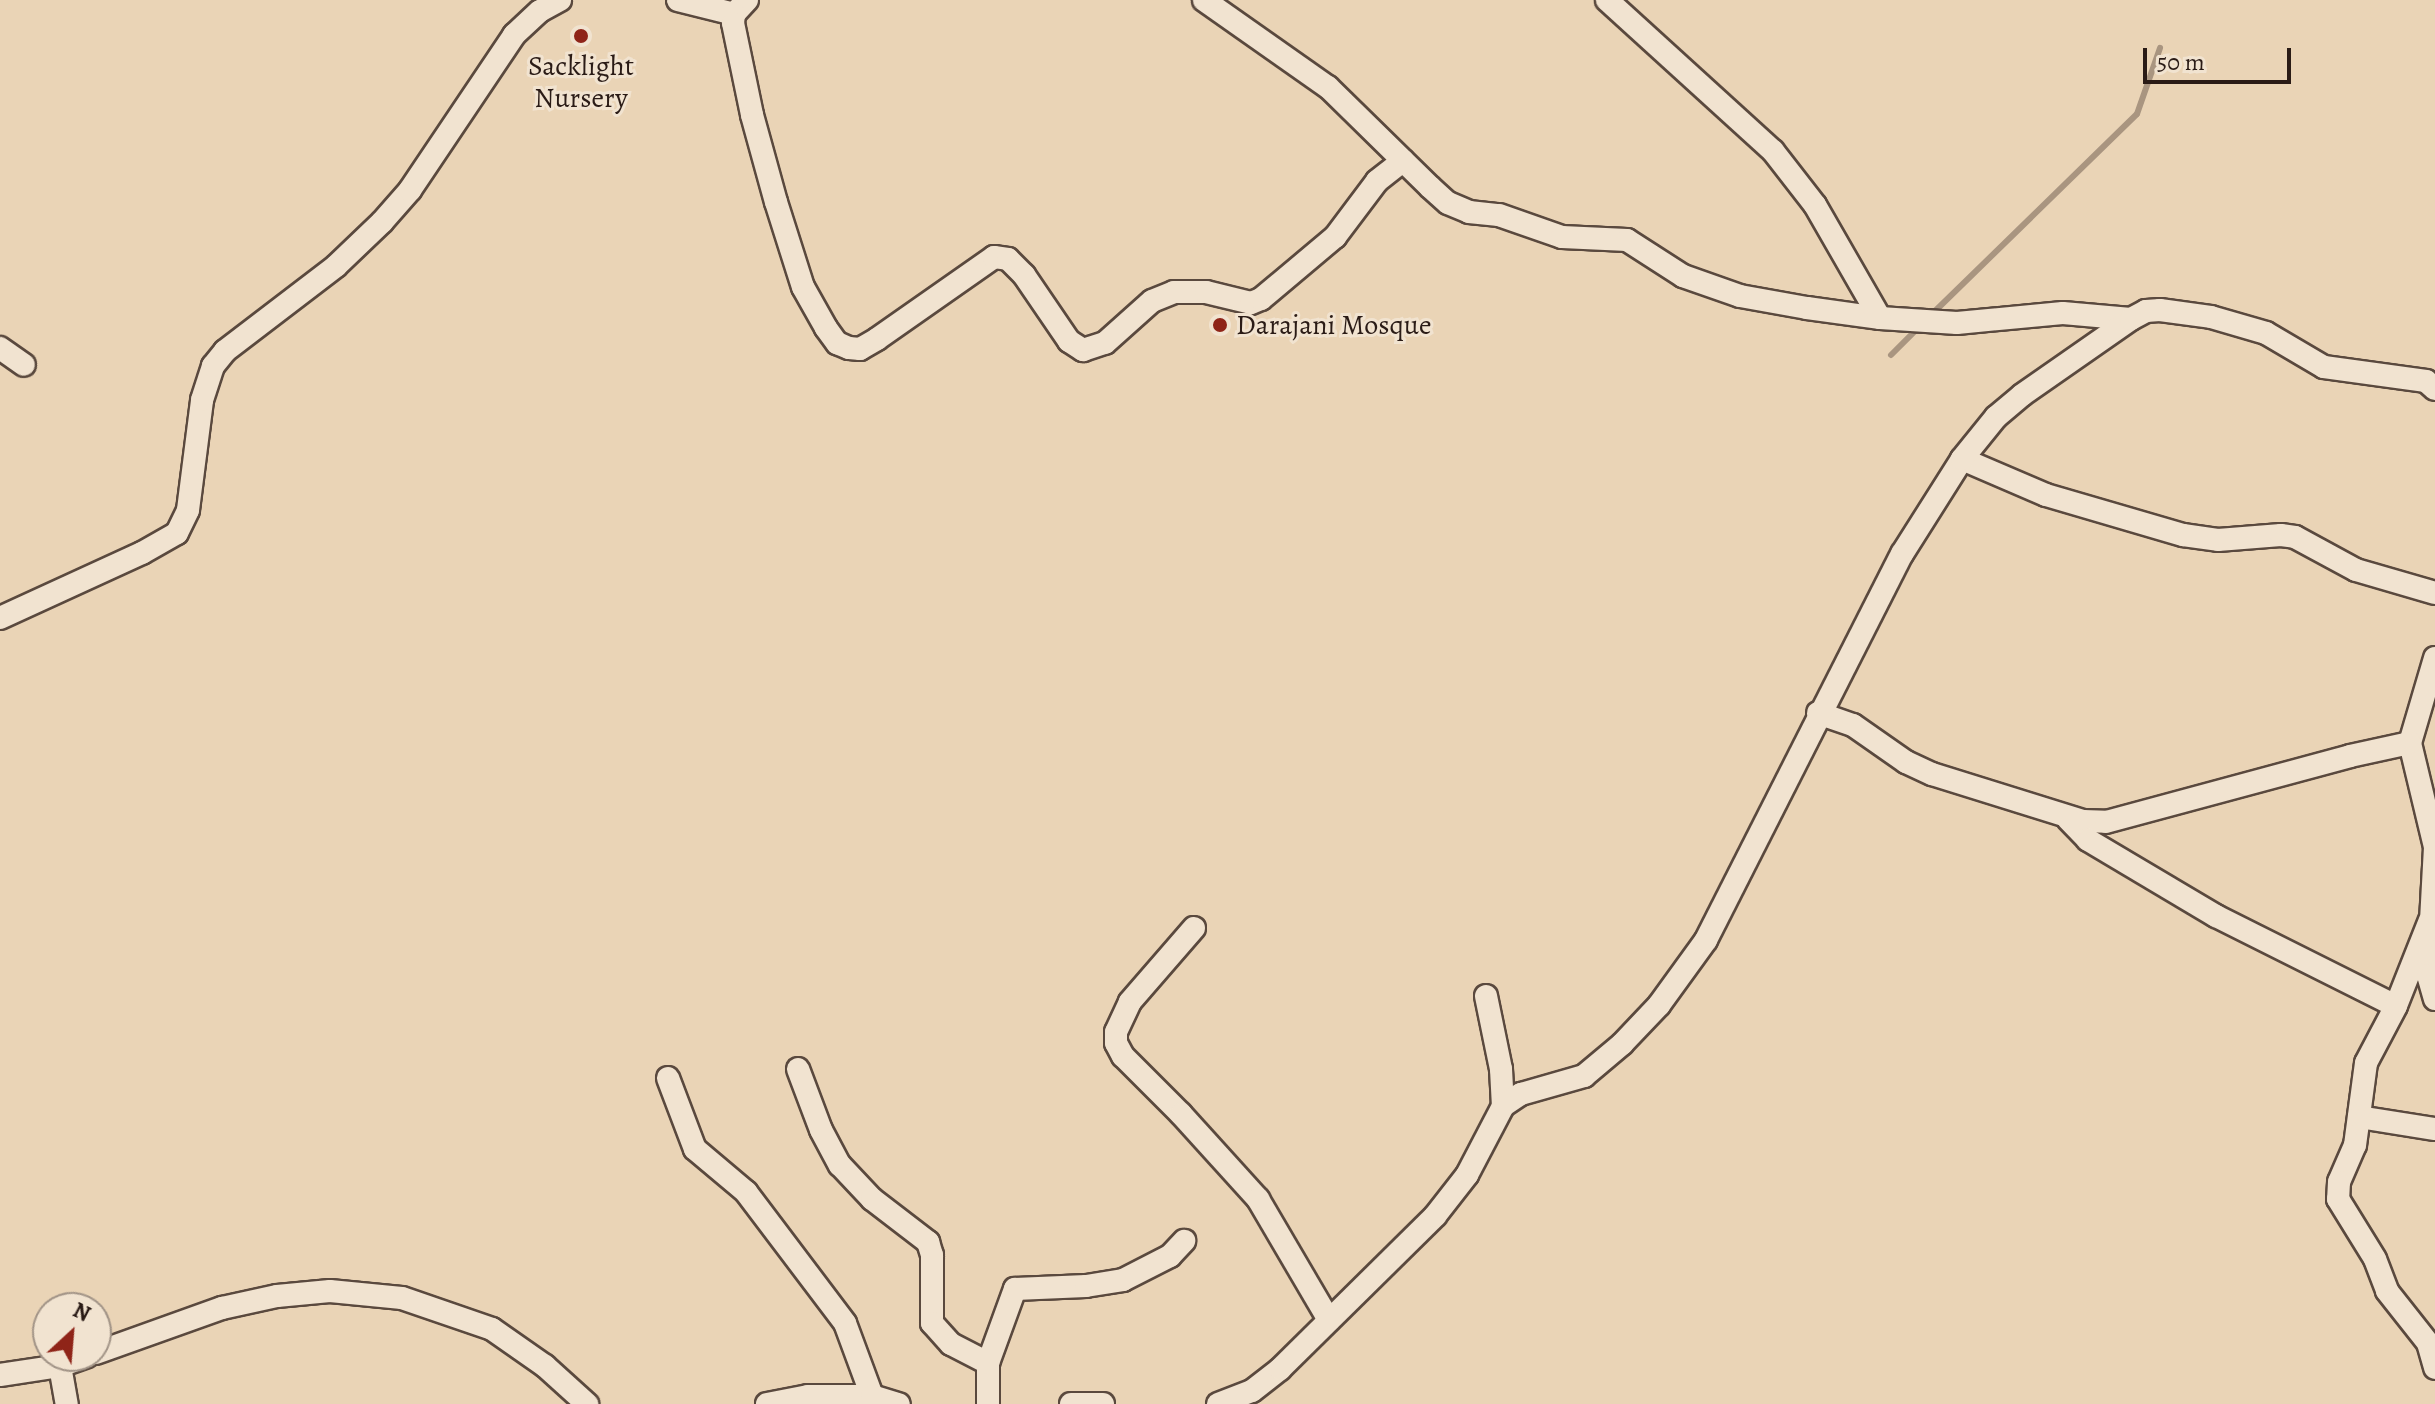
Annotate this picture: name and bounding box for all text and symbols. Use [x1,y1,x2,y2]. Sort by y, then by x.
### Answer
marker: Sacklight Nursery [572,27,590,45]
scale bar [2147,32,2295,82]
text: 50 m [2157,46,2205,78]
place label: Sacklight Nursery [528,49,634,115]
place label: Darajani Mosque [1236,308,1432,342]
marker: Darajani Mosque [1211,316,1229,334]
north arrow [32,1292,112,1372]
text: N [68,1295,95,1329]

